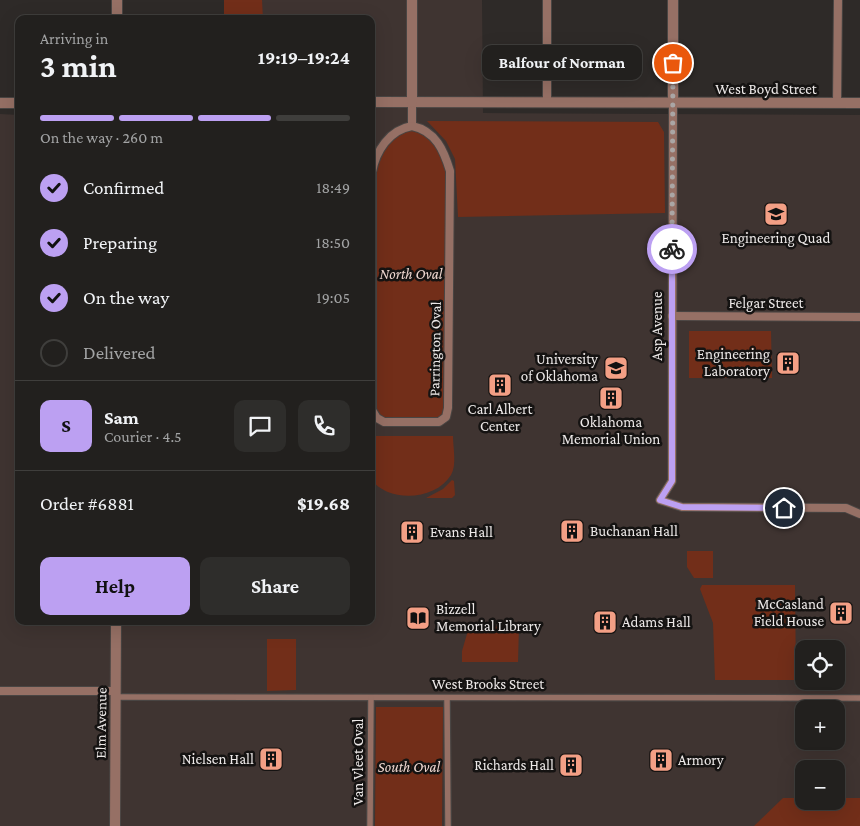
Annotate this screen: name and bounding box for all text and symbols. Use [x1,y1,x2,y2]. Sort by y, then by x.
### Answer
text: Arriving in [40,30,108,47]
pin [652,42,694,84]
callout: Balfour of Norman [483,46,643,80]
text: 19:19–19:24 [258,47,350,68]
text: 3 min [40,48,117,84]
icon: bag [659,49,687,77]
text: Balfour of Norman [499,54,625,71]
street label: West Boyd Street [715,81,818,98]
text: On the way · 260 m [40,129,163,146]
icon: check [40,174,68,202]
text: Confirmed [83,177,164,198]
text: 18:49 [316,179,350,196]
school or university icon: Engineering Quad [763,201,789,227]
courier [647,224,697,274]
icon: check [40,229,68,257]
place label: Engineering Quad [722,230,831,247]
text: Preparing [83,232,157,253]
text: 18:50 [316,234,350,251]
icon: bike [658,235,686,263]
park label: North Oval [380,266,443,282]
icon: check [40,284,68,312]
text: On the way [83,287,169,308]
text: 19:05 [316,289,350,306]
street label: Asp Avenue [649,291,666,361]
street label: Felgar Street [729,295,805,312]
street label: Parrington Oval [426,301,445,397]
text: Delivered [83,342,156,363]
place label: Engineering Laboratory [697,346,770,380]
building icon: Engineering Laboratory [775,350,801,376]
place label: University of Oklahoma [521,351,598,384]
school or university icon: University of Oklahoma [603,355,629,381]
building icon: Carl Albert Center [487,372,513,398]
building icon: Oklahoma Memorial Union [598,385,624,411]
button: chat [234,400,286,452]
button: phone [298,400,350,452]
place label: Carl Albert Center [468,401,533,434]
text: Sam [104,407,139,428]
place label: Oklahoma Memorial Union [562,414,660,447]
text: S [61,415,71,436]
text: Courier · 4.5 [104,428,182,445]
pin [763,487,805,529]
text: Order #6881 [40,493,134,514]
text: $19.68 [297,493,350,514]
icon: home [770,494,798,522]
building icon: Buchanan Hall [559,518,585,544]
building icon: Evans Hall [399,519,425,545]
place label: Buchanan Hall [590,523,678,539]
place label: Evans Hall [430,524,493,540]
button: Help [40,557,190,615]
button: Share [200,557,350,615]
place label: McCasland Field House [754,596,824,629]
building icon: McCasland Field House [828,600,854,626]
place label: Bizzell Memorial Library [436,601,541,635]
library icon: Bizzell Memorial Library [405,605,431,631]
building icon: Adams Hall [592,609,618,635]
place label: Adams Hall [622,614,691,630]
map controls [795,640,845,810]
button: locate [795,640,845,690]
street label: West Brooks Street [432,676,545,692]
street label: Elm Avenue [92,687,110,759]
button: + [795,700,845,750]
street label: Van Vleet Oval [350,718,366,805]
building icon: Nielsen Hall [258,746,284,772]
building icon: Armory [648,747,674,773]
place label: Nielsen Hall [182,751,254,767]
building icon: Richards Hall [558,752,584,778]
place label: Armory [678,752,724,769]
place label: Richards Hall [474,757,554,773]
park label: South Oval [378,759,441,775]
button: − [795,760,845,810]

